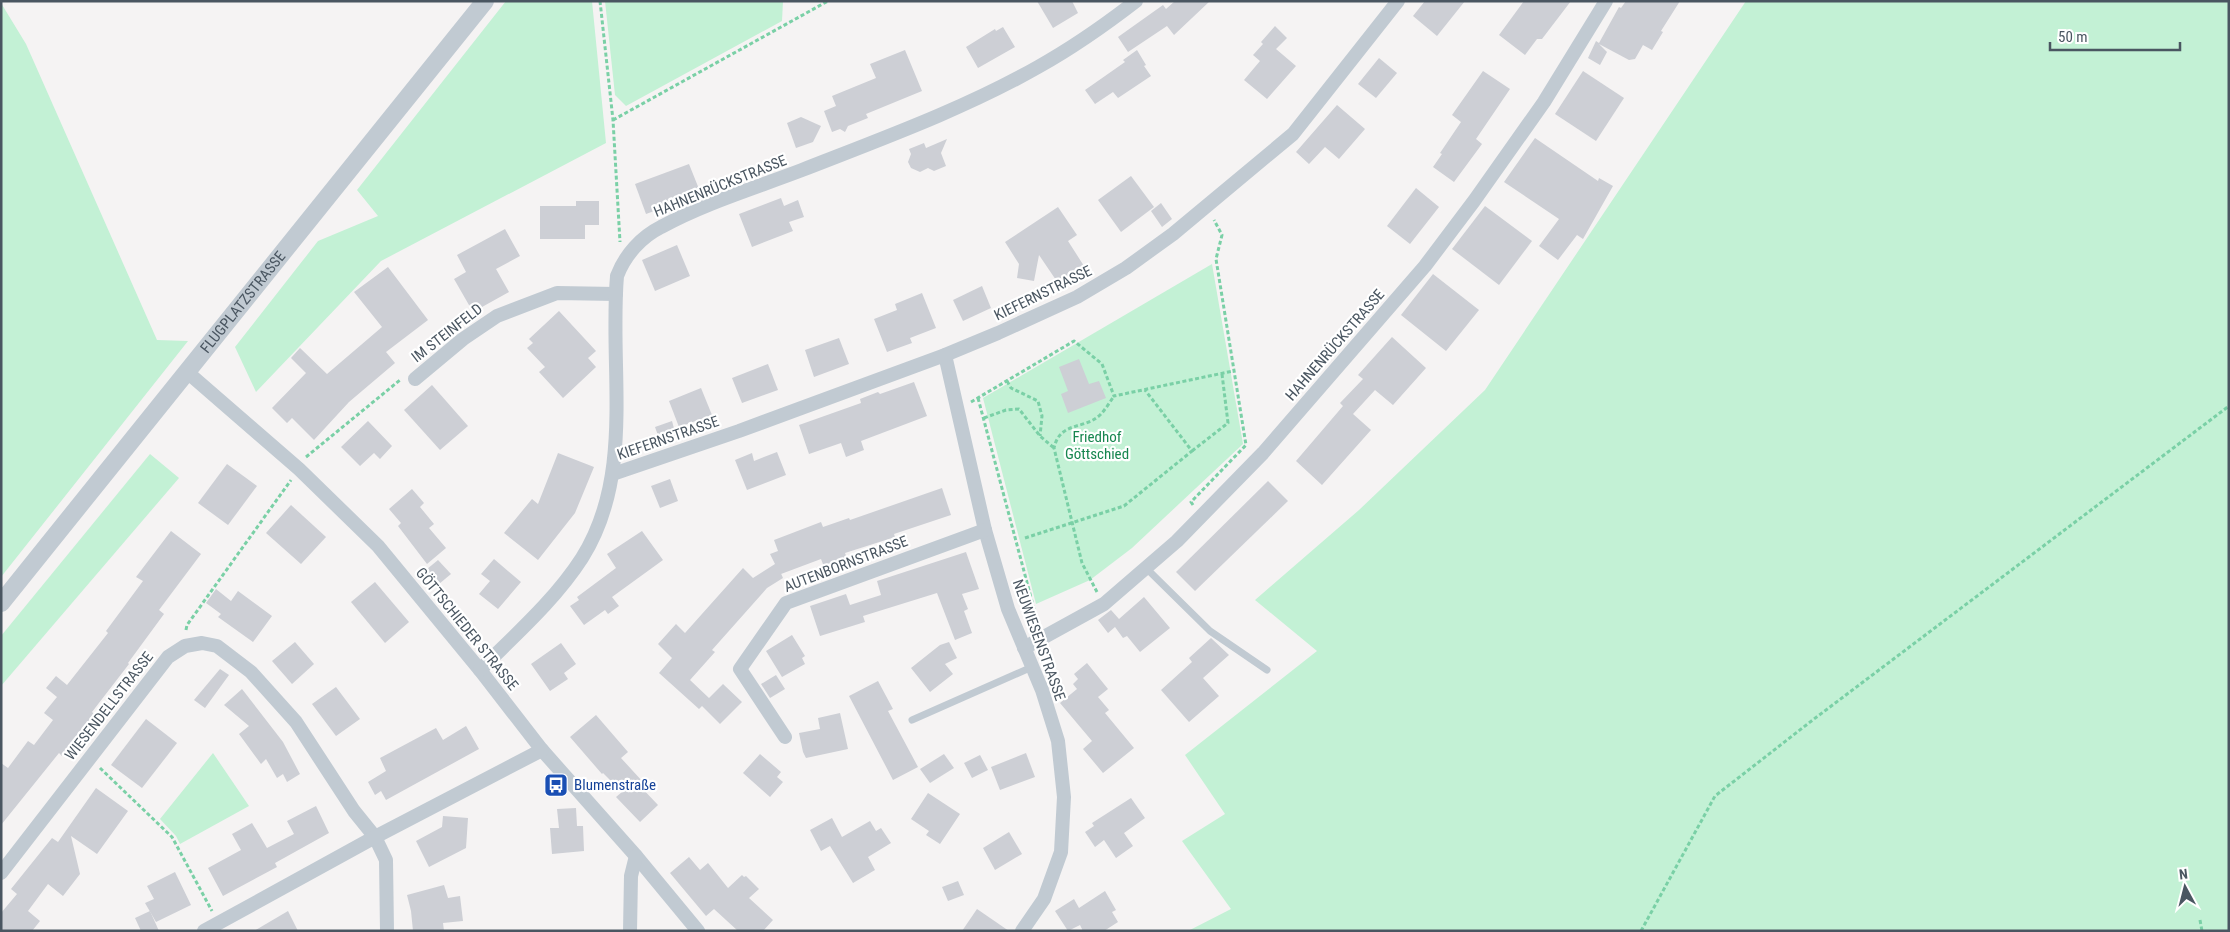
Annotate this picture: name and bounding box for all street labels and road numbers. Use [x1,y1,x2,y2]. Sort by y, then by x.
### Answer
street label: HAHNENRÜCKSTRASSE [651,151,789,221]
street label: FLUGPLATZSTRASSE [197,248,289,357]
street label: KIEFERNSTRASSE [991,262,1095,324]
street label: HAHNENRÜCKSTRASSE [1282,286,1388,404]
street label: IM STEINFELD [408,300,486,366]
street label: KIEFERNSTRASSE [615,412,721,464]
street label: AUTENBORNSTRASSE [782,532,910,596]
street label: GÖTTSCHIEDER STRASSE [412,564,522,694]
street label: NEUWIESENSTRASSE [1009,577,1069,703]
street label: WIESENDELLSTRASSE [61,648,157,764]

